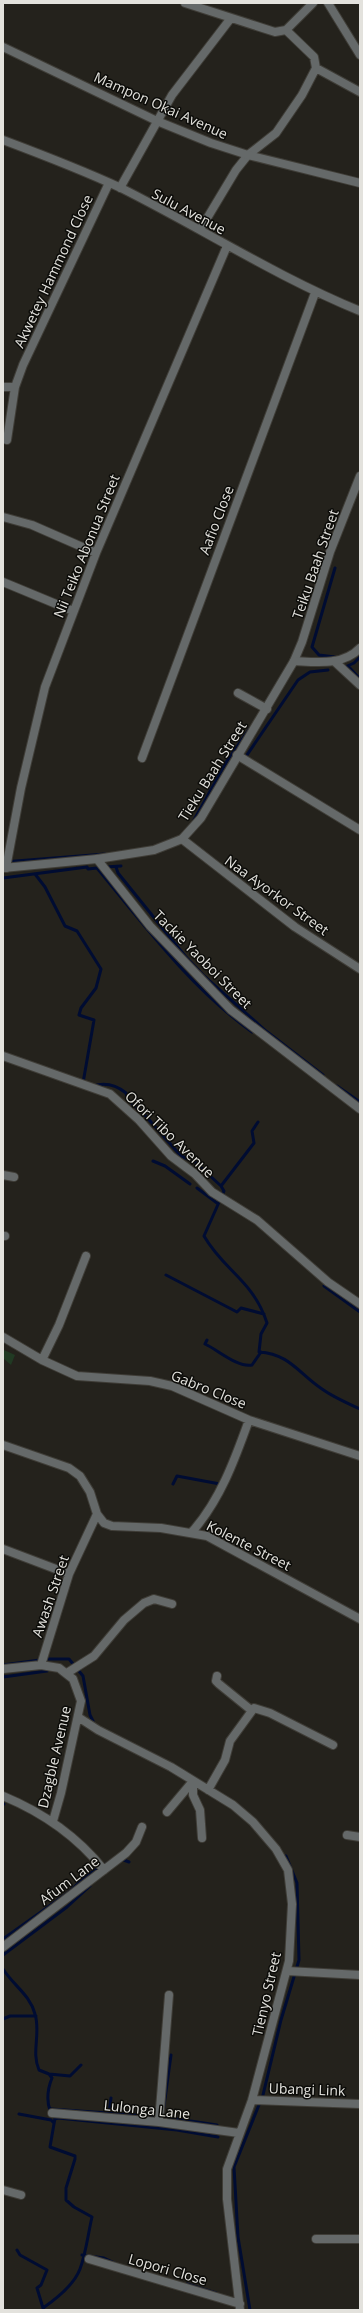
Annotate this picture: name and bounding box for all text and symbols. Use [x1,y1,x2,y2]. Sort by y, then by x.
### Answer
street label: Mampon Okai Avenue [91,67,231,143]
street label: Sulu Avenue [149,184,229,238]
street label: Akwetey Hammond Close [9,191,97,351]
street label: Nii Teiko Abonua Street [48,471,124,621]
street label: Aafio Close [194,483,238,557]
street label: Teiku Baah Street [287,507,343,621]
street label: Tieku Baah Street [174,717,250,825]
street label: Naa Ayorkor Street [221,851,333,939]
street label: Tackie Yaoboi Street [150,906,256,1012]
street label: Ofori Tibo Avenue [121,1086,219,1182]
street label: Gabro Close [169,1365,250,1413]
street label: Kolente Street [203,1516,295,1574]
street label: Awash Street [27,1552,73,1640]
street label: Dzagble Avenue [33,1704,75,1810]
street label: Afum Lane [35,1851,103,1909]
street label: Tienyo Street [247,1950,285,2038]
street label: Ubangi Link [268,2078,346,2100]
street label: Lulonga Lane [103,2095,191,2123]
street label: Lopori Close [126,2249,210,2289]

